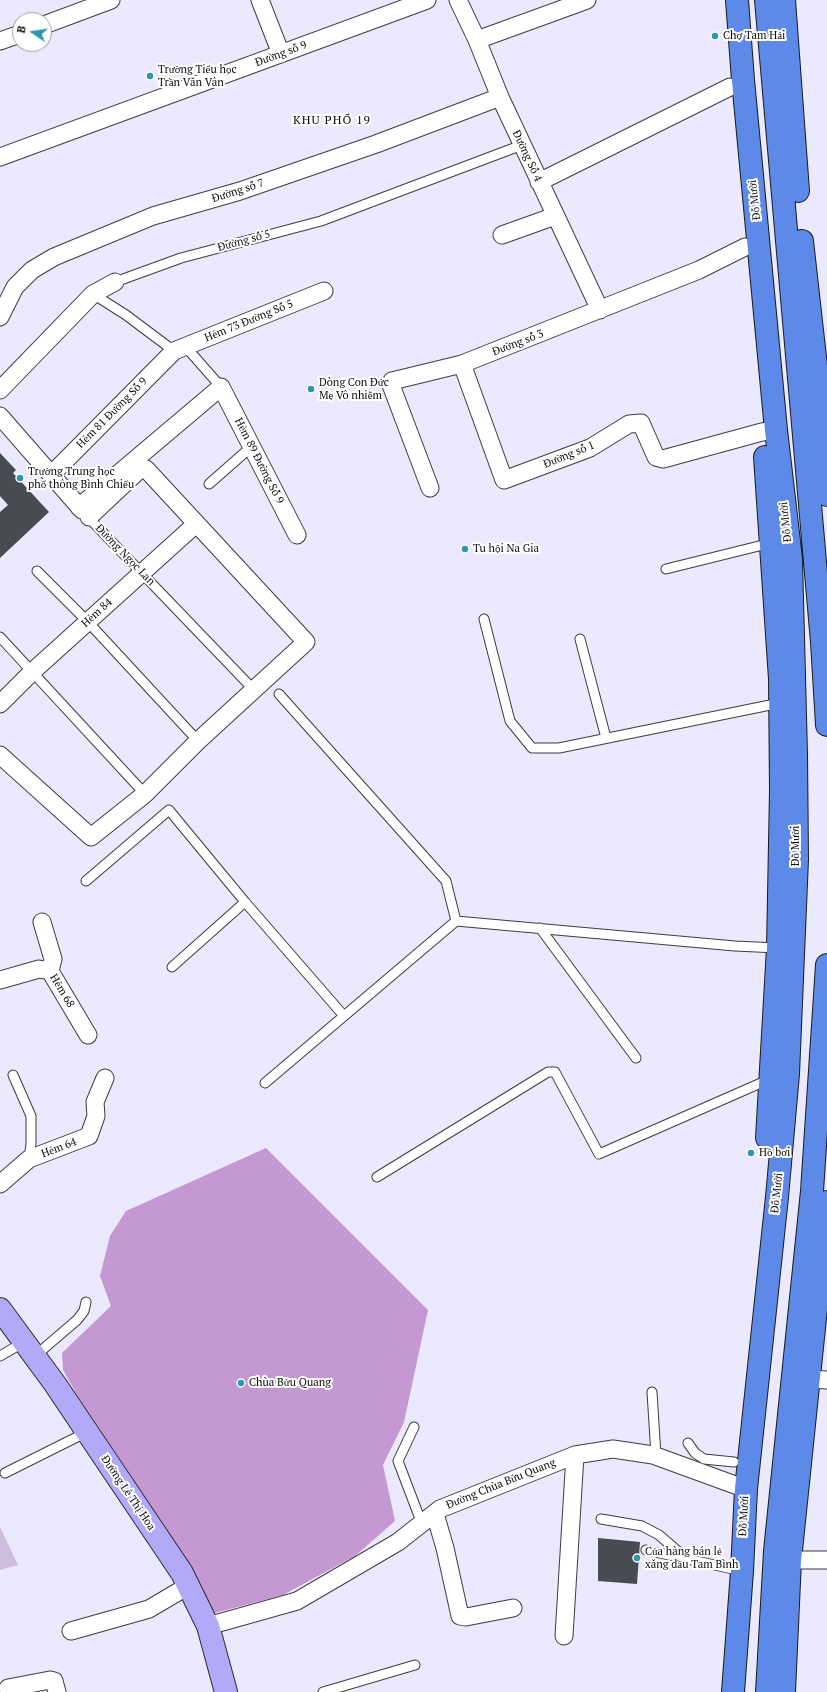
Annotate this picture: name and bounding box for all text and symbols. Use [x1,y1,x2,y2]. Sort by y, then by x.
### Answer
north arrow [12,12,52,52]
text: B [14,24,29,35]
place label: Chợ Tam Hải [723,29,785,43]
marker: Chợ Tam Hải [710,31,720,41]
street label: Đường số 9 [253,39,309,69]
place label: Trường Tiểu học Trần Văn Vân [158,63,237,89]
marker: Trường Tiểu học Trần Văn Vân [145,71,155,81]
district label: KHU PHỐ 19 [293,114,371,128]
street label: Đường Số 4 [509,128,545,184]
street label: Đường số 7 [210,176,266,206]
street label: Đỗ Mười [746,179,764,221]
street label: Đường số 5 [216,228,272,254]
street label: Hẻm 73 Đường Số 5 [203,297,295,345]
street label: Đường số 3 [490,327,546,359]
street label: Hẻm 81 Đường Số 9 [74,375,150,451]
place label: Dòng Con Đức Mẹ Vô nhiễm [319,376,389,402]
marker: Dòng Con Đức Mẹ Vô nhiễm [306,384,316,394]
street label: Hẻm 89 Đường Số 9 [232,416,286,506]
street label: Đường số 1 [542,439,596,471]
place label: Trường Trung học phổ thông Bình Chiểu [28,465,134,491]
marker: Trường Trung học phổ thông Bình Chiểu [15,473,25,483]
street label: Đỗ Mười [777,501,795,543]
street label: Đường Ngọc Lan [93,522,157,588]
place label: Tu hội Na Gia [473,542,539,556]
marker: Tu hội Na Gia [460,544,470,554]
street label: Hẻm 84 [79,596,115,630]
street label: Đỗ Mười [789,826,803,866]
street label: Hẻm 68 [47,972,77,1010]
street label: Hẻm 64 [39,1135,79,1161]
place label: Hồ bơi [759,1146,790,1160]
marker: Hồ bơi [746,1148,756,1158]
street label: Đỗ Mười [768,1172,786,1214]
place label: Chùa Bửu Quang [249,1376,331,1390]
marker: Chùa Bửu Quang [236,1378,246,1388]
street label: Đường Lê Thị Hoa [98,1453,158,1533]
street label: Đường Chùa Bửu Quang [444,1456,558,1512]
street label: Đỗ Mười [736,1495,752,1537]
place label: Của hàng bán lẻ xăng dầu Tam Bình [645,1545,738,1571]
marker: Của hàng bán lẻ xăng dầu Tam Bình [632,1553,642,1563]

